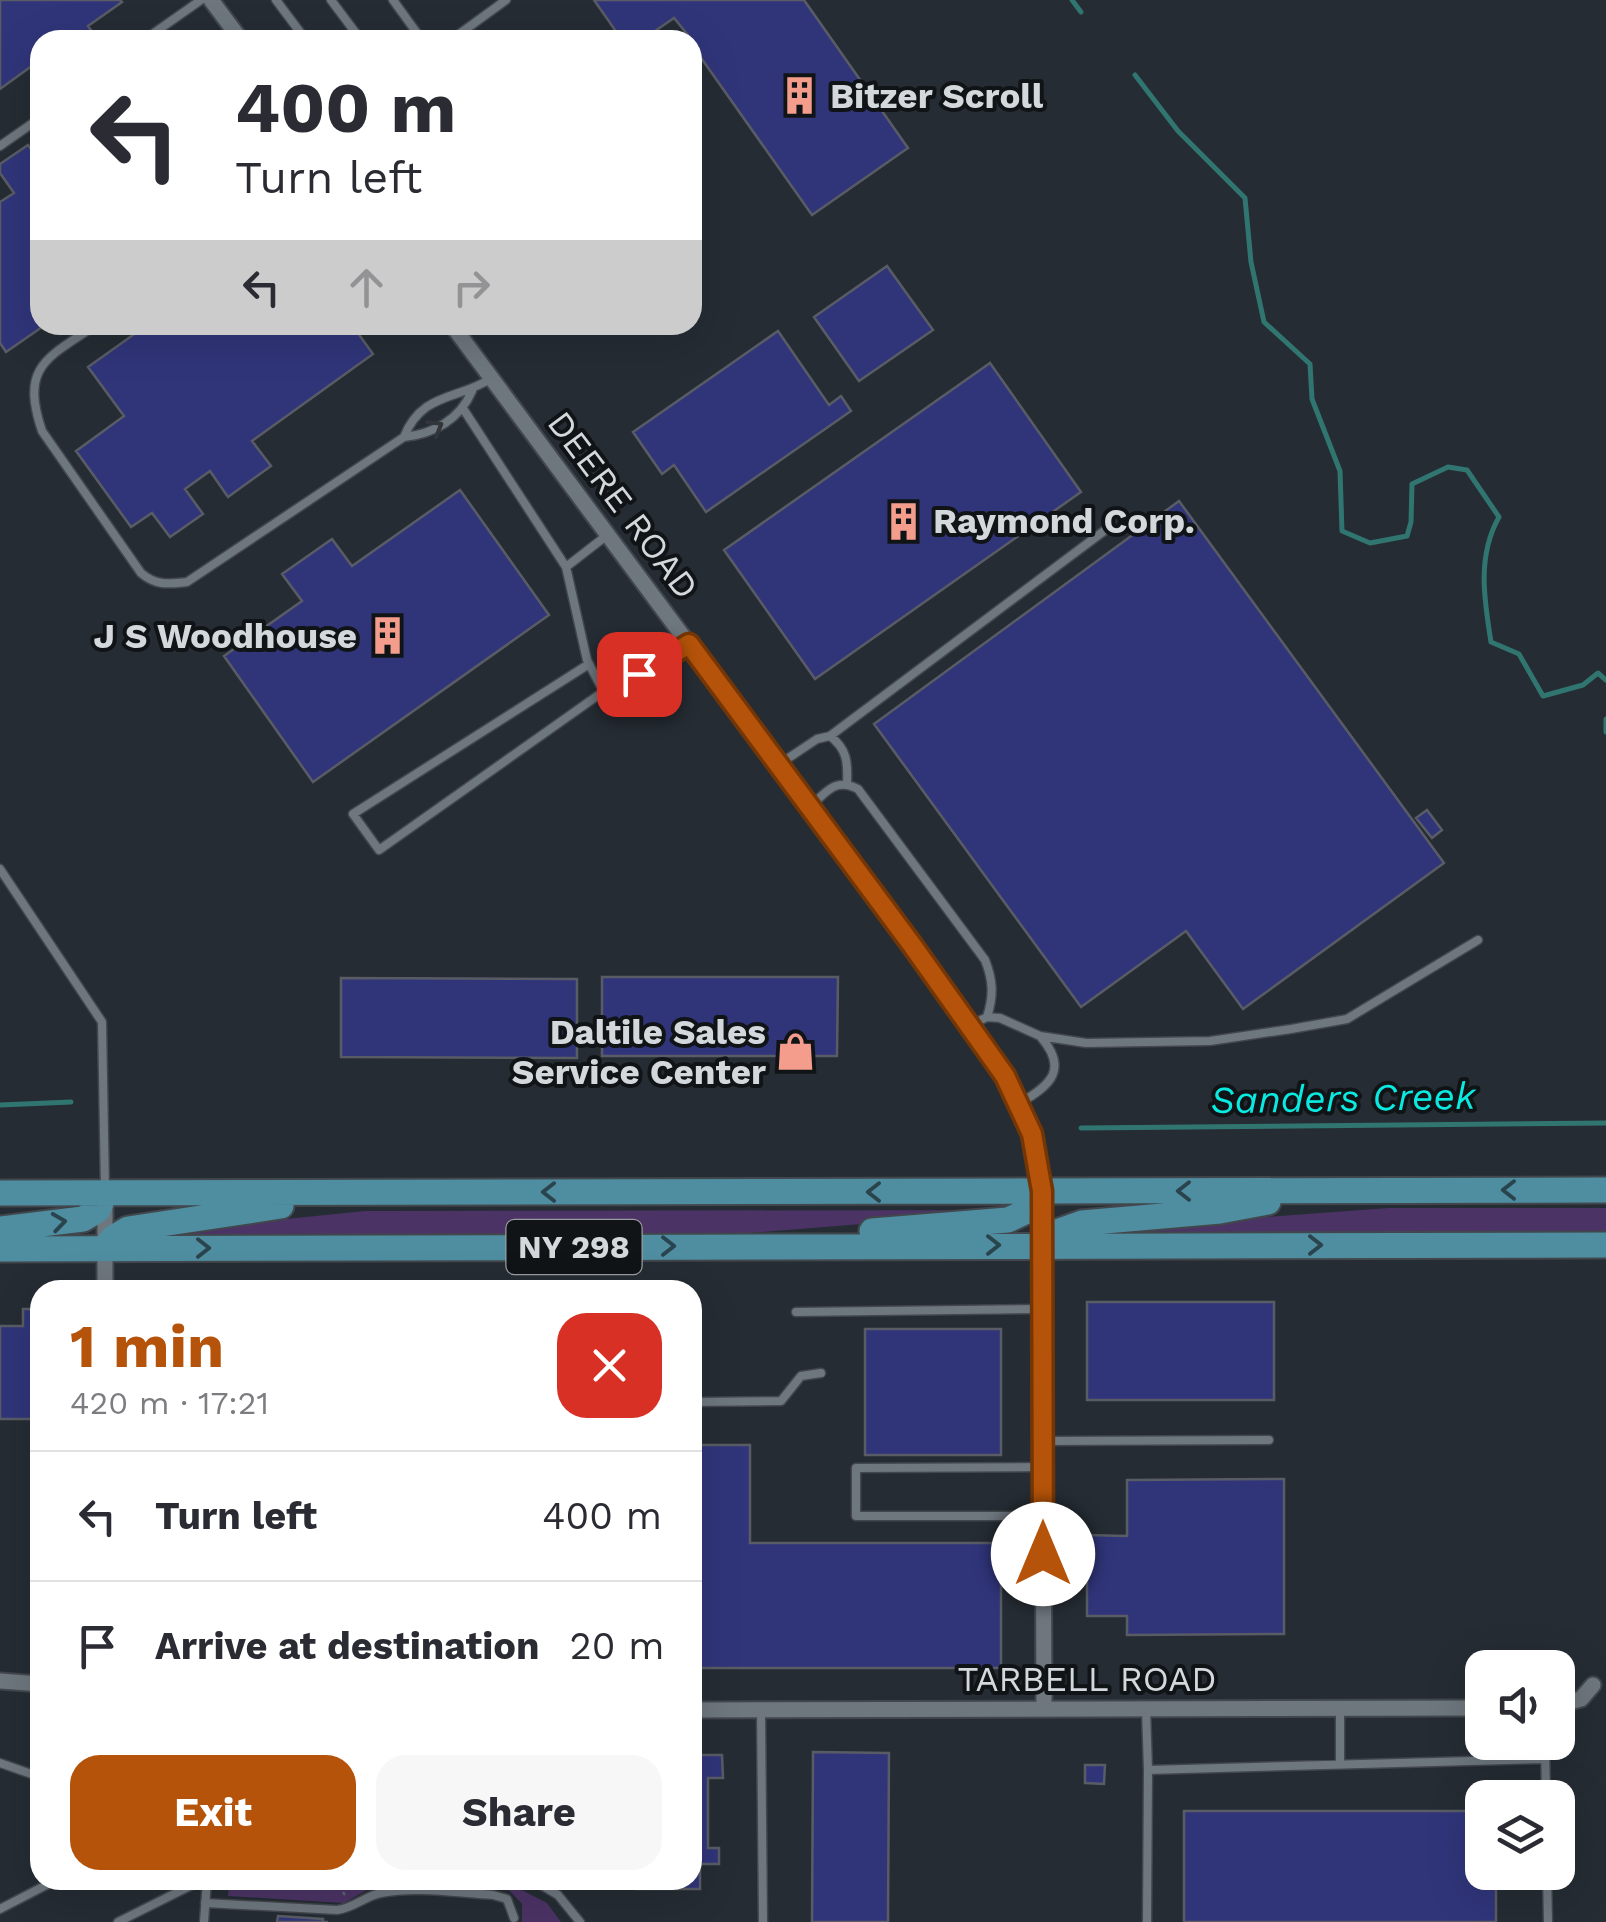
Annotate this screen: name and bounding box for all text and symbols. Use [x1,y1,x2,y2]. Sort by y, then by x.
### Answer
text: 400 m [235,67,456,149]
icon: left [70,70,200,200]
building icon: Bitzer Scroll [779,75,821,117]
place label: Bitzer Scroll [830,75,1044,117]
text: Turn left [235,151,422,204]
icon: left [234,260,289,315]
icon: ahead [339,260,394,315]
icon: right [444,260,499,315]
street label: DEERE ROAD [539,403,707,607]
one-way arrow [425,419,443,439]
building icon: Raymond Corp. [882,500,924,542]
place label: Raymond Corp. [933,500,1195,542]
place label: J S Woodhouse [93,615,357,657]
building icon: J S Woodhouse [366,615,408,657]
pin [597,632,682,717]
icon: arrive [612,647,667,702]
place label: Daltile Sales Service Center [512,1011,766,1093]
shop icon: Daltile Sales Service Center [775,1031,817,1073]
water label: Sanders Creek [1210,1074,1477,1122]
one-way arrow [1500,1179,1516,1201]
one-way arrow [1175,1180,1191,1201]
one-way arrow [866,1181,882,1202]
one-way arrow [541,1182,557,1203]
one-way arrow [51,1213,67,1234]
road number: NY 298 [506,1220,642,1274]
one-way arrow [986,1234,1001,1256]
one-way arrow [1308,1234,1323,1256]
one-way arrow [660,1235,676,1257]
one-way arrow [196,1237,211,1259]
text: 1 min [70,1311,224,1382]
button: close [557,1313,662,1418]
text: 420 m · 17:21 [70,1384,269,1422]
icon: left [70,1489,125,1544]
text: Turn left [155,1494,317,1538]
text: 400 m [542,1494,662,1538]
position arrow [991,1502,1095,1606]
icon: arrive [70,1619,125,1674]
text: Arrive at destination [155,1624,540,1668]
text: 20 m [570,1624,665,1668]
map controls [1465,1650,1575,1890]
button: sound [1465,1650,1575,1760]
street label: TARBELL ROAD [957,1658,1217,1700]
button: Exit [70,1755,356,1870]
button: Share [376,1755,662,1870]
button: layers [1465,1780,1575,1890]

